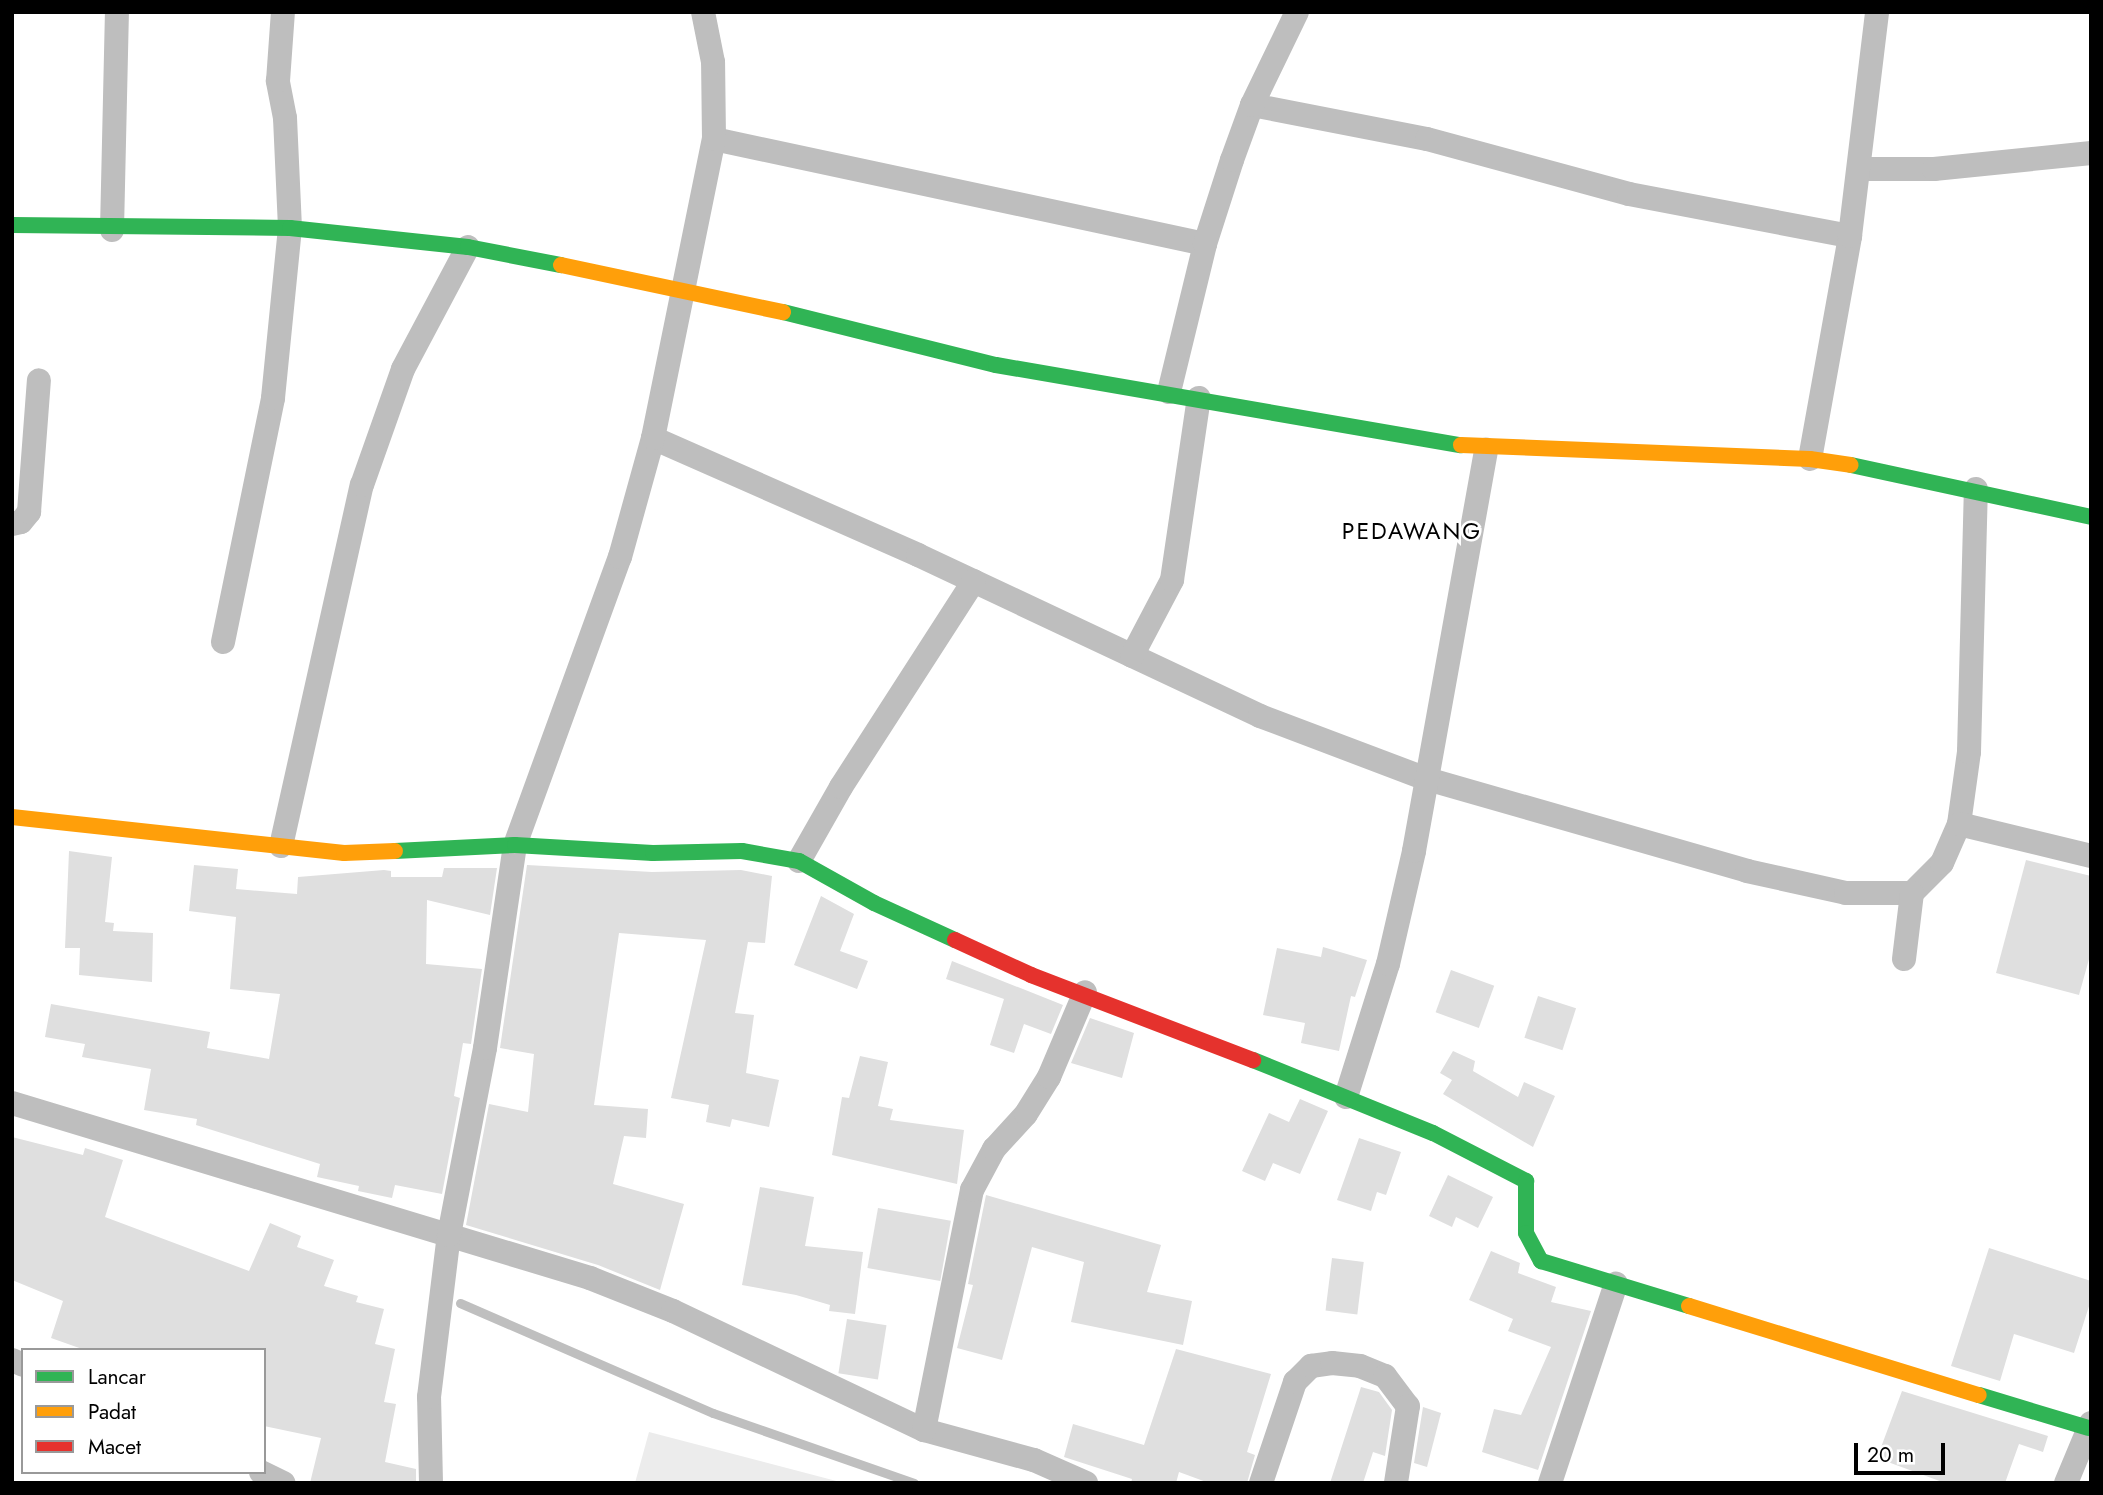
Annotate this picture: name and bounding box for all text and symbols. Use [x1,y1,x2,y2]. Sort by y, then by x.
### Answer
district label: PEDAWANG [1343,517,1481,545]
legend [21,1348,266,1474]
text: Lancar [88,1362,146,1392]
text: Padat [88,1397,136,1427]
scale bar [1858,1428,1949,1472]
text: Macet [88,1432,141,1462]
text: 20 m [1867,1440,1914,1470]

